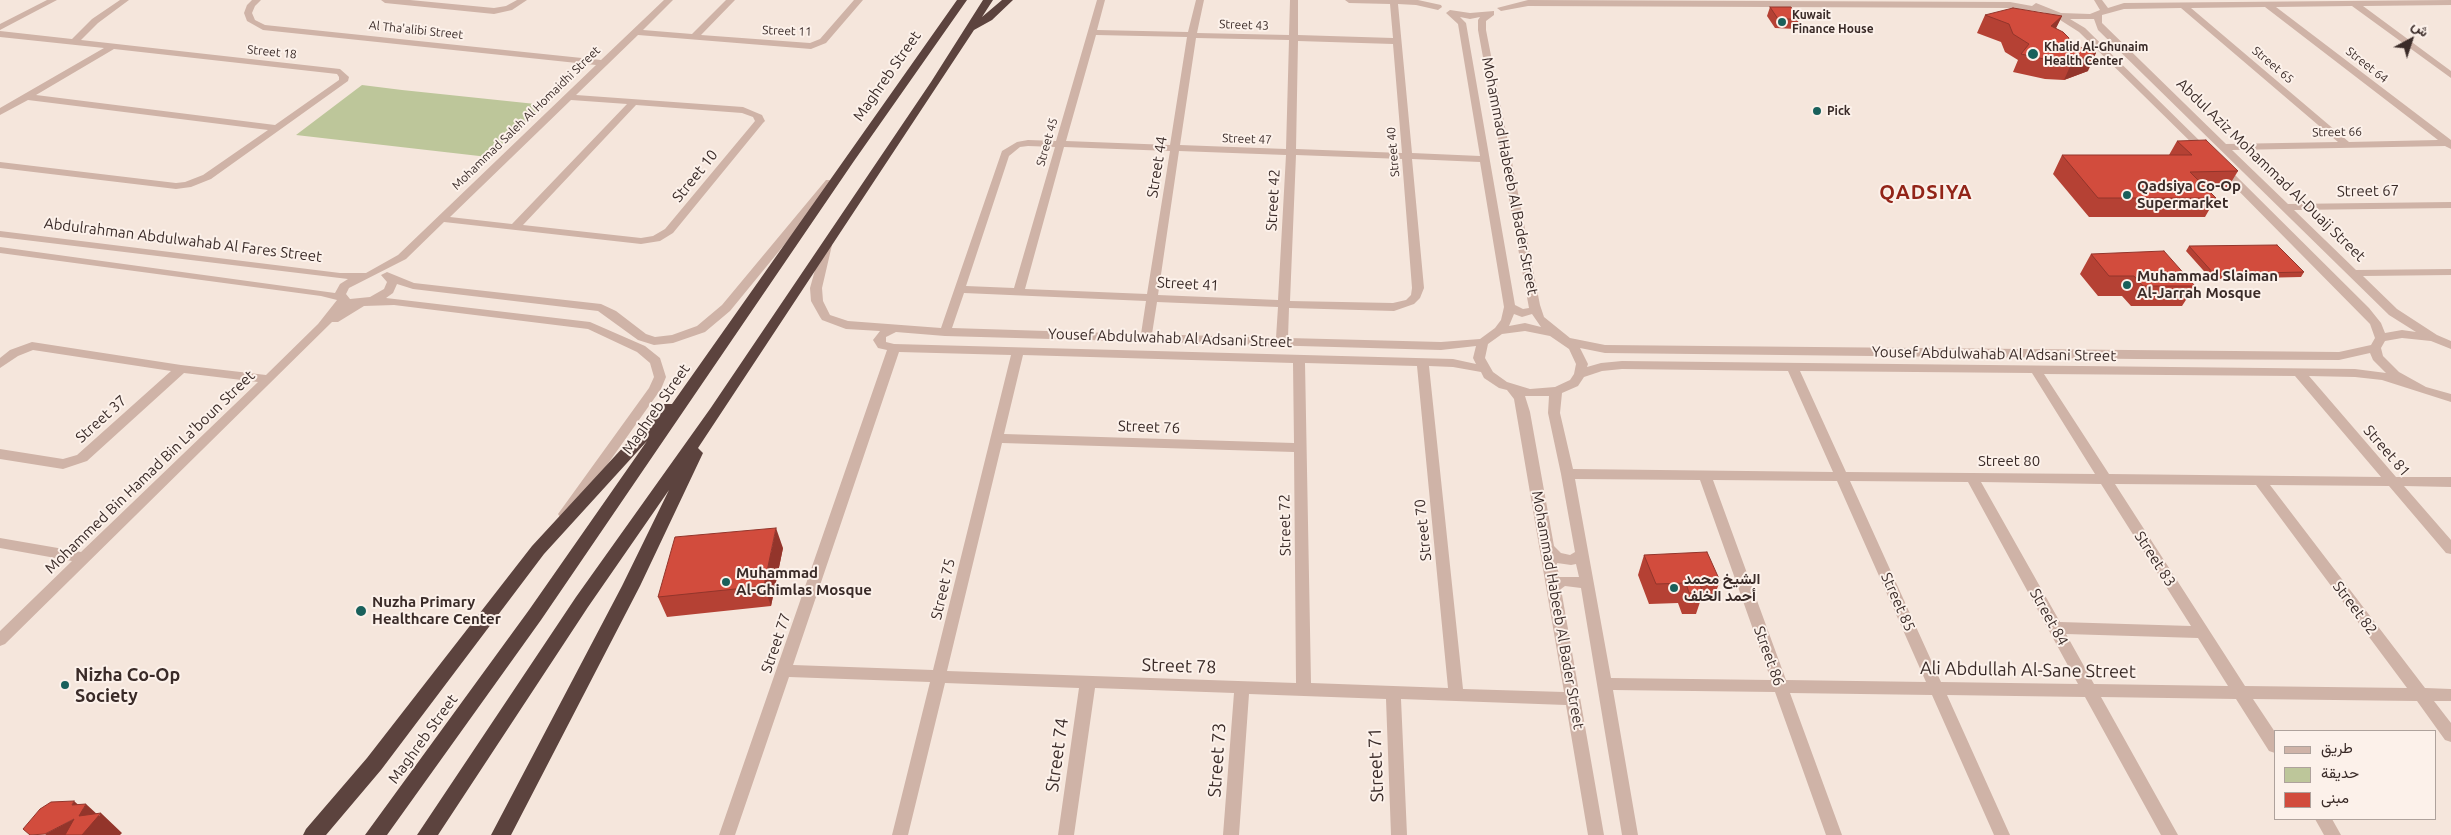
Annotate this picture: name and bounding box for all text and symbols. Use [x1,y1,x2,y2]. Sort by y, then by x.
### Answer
place label: Kuwait Finance House [1792,8,1874,36]
north arrow [2386,15,2436,65]
marker: Kuwait Finance House [1776,16,1788,28]
street label: Street 43 [1219,17,1269,33]
text: ش [2409,17,2432,40]
street label: Al Tha'alibi Street [368,18,464,42]
street label: Street 11 [762,23,812,39]
street label: Maghreb Street [849,27,925,125]
place label: Khalid Al-Ghunaim Health Center [2044,40,2148,68]
street label: Street 18 [246,42,298,62]
street label: Mohammad Saleh Al Homaidhi Street [449,43,603,193]
street label: Street 65 [2249,43,2297,87]
street label: Street 64 [2343,44,2391,86]
marker: Khalid Al-Ghunaim Health Center [2026,47,2040,61]
street label: Mohammad Habeeb Al Bader Street [1478,56,1542,296]
street label: Abdul Aziz Mohammad Al-Duaij Street [2173,75,2369,265]
place label: Pick [1827,104,1851,118]
marker: Pick [1811,105,1823,117]
street label: Street 45 [1033,116,1061,168]
street label: Street 66 [2312,124,2362,140]
street label: Street 40 [1384,127,1402,177]
street label: Street 47 [1222,131,1272,147]
street label: Street 44 [1143,135,1171,199]
street label: Street 10 [668,146,722,206]
street label: Street 42 [1262,168,1284,232]
place label: Qadsiya Co-Op Supermarket [2137,177,2241,212]
district label: QADSIYA [1878,180,1974,204]
street label: Street 67 [2337,181,2399,201]
marker: Qadsiya Co-Op Supermarket [2121,189,2133,201]
street label: Abdulrahman Abdulwahab Al Fares Street [43,214,323,266]
place label: Muhammad Slaiman Al-Jarrah Mosque [2137,267,2278,302]
street label: Street 41 [1156,273,1220,295]
marker: Muhammad Slaiman Al-Jarrah Mosque [2121,279,2133,291]
street label: Yousef Abdulwahab Al Adsani Street [1048,325,1292,351]
street label: Yousef Abdulwahab Al Adsani Street [1872,343,2116,365]
street label: Maghreb Street [618,360,694,458]
street label: Mohammed Bin Hamad Bin La'boun Street [41,367,259,577]
street label: Street 37 [72,391,130,447]
street label: Street 76 [1118,417,1180,437]
street label: Street 81 [2360,422,2414,480]
street label: Street 80 [1978,452,2040,470]
street label: Mohammad Habeeb Al Bader Street [1528,489,1588,731]
street label: Street 72 [1275,494,1295,556]
street label: Street 70 [1411,498,1435,562]
street label: Street 83 [2131,528,2179,590]
street label: Street 75 [927,557,959,621]
place label: Muhammad Al-Ghimlas Mosque [736,564,872,599]
place label: الشيخ محمد أحمد الخلف [1684,570,1760,605]
street label: Street 85 [1877,570,1919,634]
marker: Muhammad Al-Ghimlas Mosque [720,576,732,588]
street label: Street 82 [2329,578,2381,638]
marker: الشيخ محمد أحمد الخلف [1668,582,1680,594]
street label: Street 84 [2026,585,2072,649]
place label: Nuzha Primary Healthcare Center [372,593,501,628]
marker: Nuzha Primary Healthcare Center [354,604,368,618]
street label: Street 77 [757,611,795,675]
street label: Street 86 [1750,624,1788,688]
street label: Street 78 [1141,654,1217,678]
street label: Ali Abdullah Al-Sane Street [1920,657,2136,683]
place label: Nizha Co-Op Society [75,664,180,706]
marker: Nizha Co-Op Society [59,679,71,691]
street label: Maghreb Street [385,691,461,787]
street label: Street 74 [1041,717,1073,793]
street label: Street 73 [1204,722,1230,798]
street label: Street 71 [1364,727,1388,803]
legend [2274,730,2436,820]
text: طريق [2321,739,2353,756]
text: حديقة [2321,764,2359,781]
text: مبنى [2321,789,2349,806]

